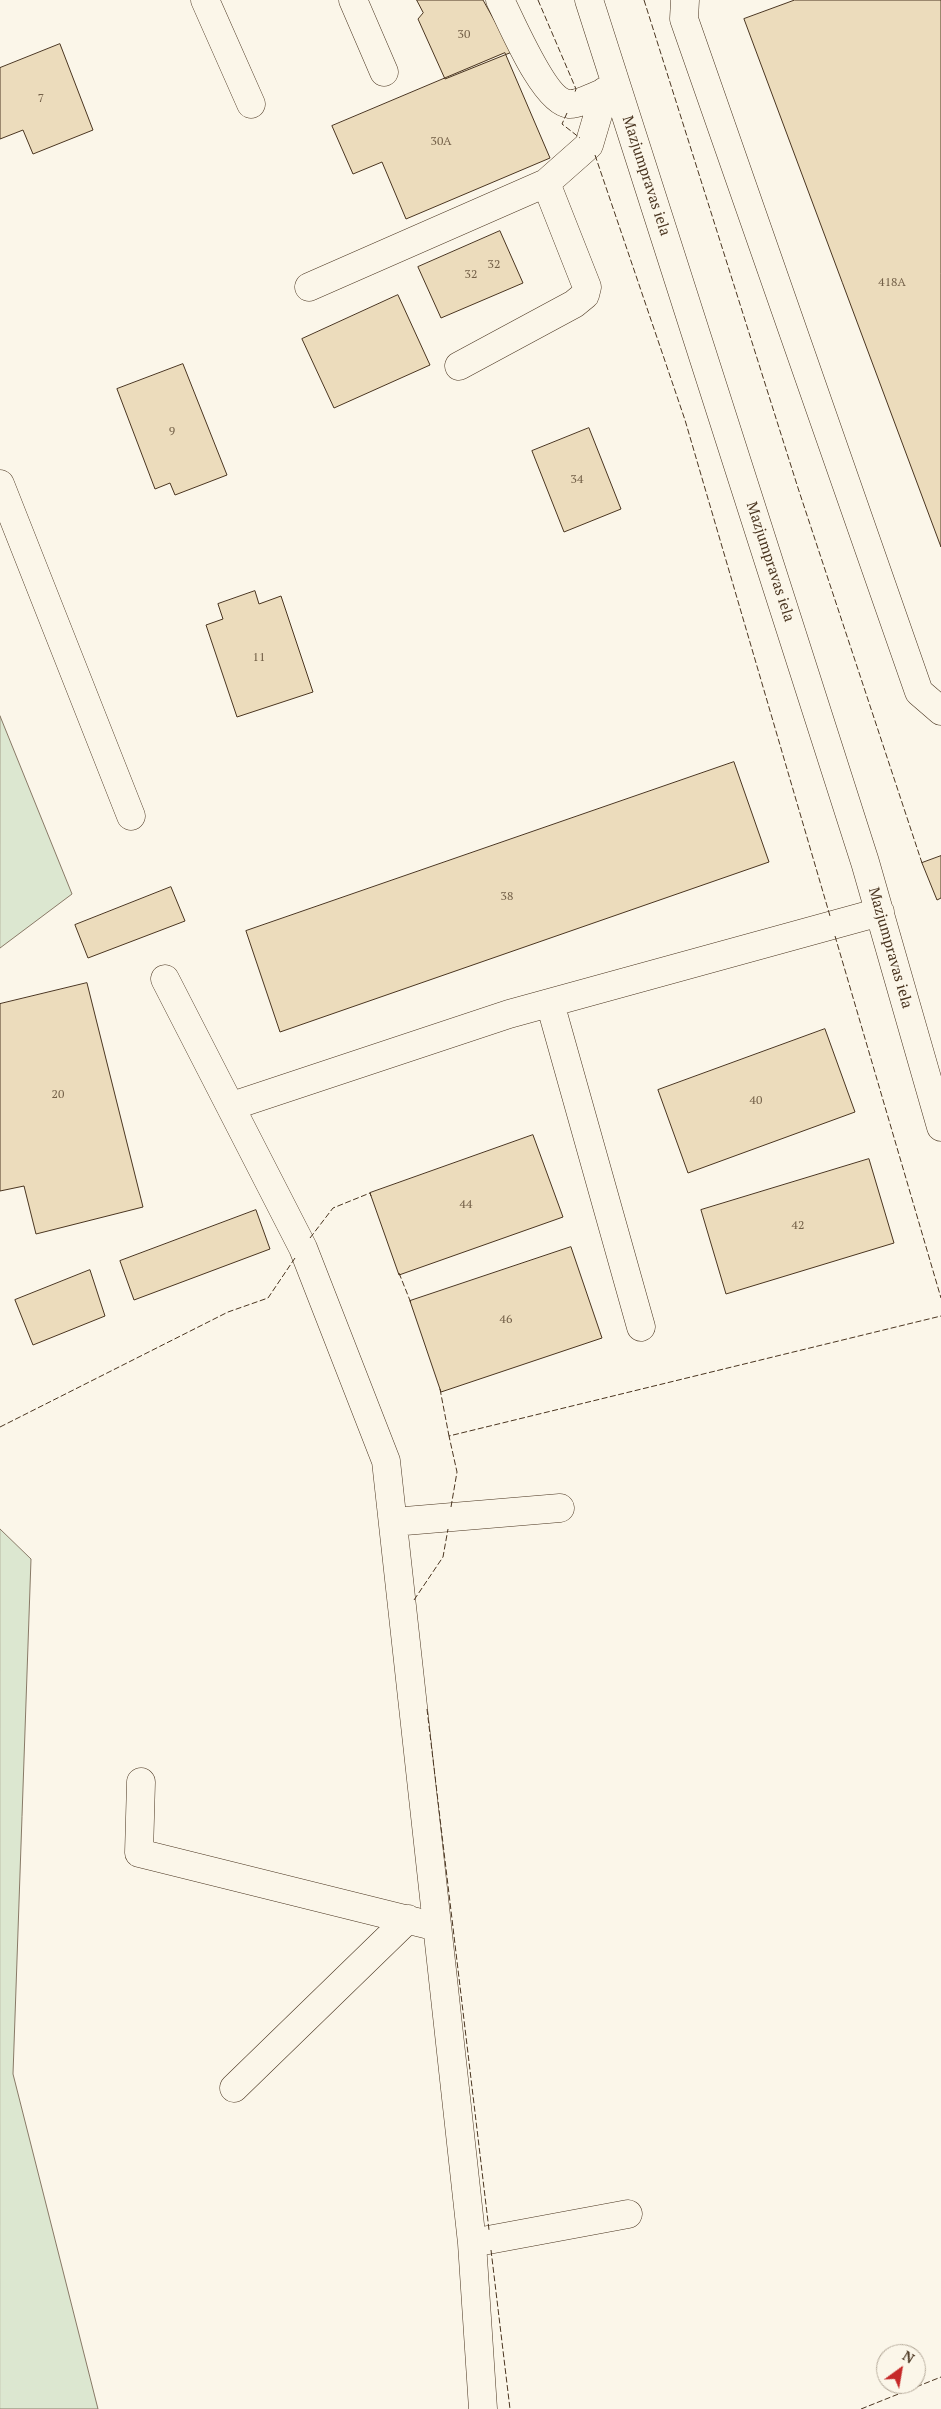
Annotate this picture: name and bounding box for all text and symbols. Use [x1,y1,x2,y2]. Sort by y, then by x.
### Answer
house number: 30 [458,28,470,42]
house number: 7 [38,92,44,106]
street label: Mazjumpravas iela [618,114,674,238]
house number: 30A [431,135,451,149]
house number: 32 [488,258,500,272]
house number: 32 [465,268,477,282]
house number: 418A [878,276,906,290]
house number: 9 [169,425,175,439]
house number: 34 [571,473,583,487]
street label: Mazjumpravas iela [742,500,798,624]
house number: 11 [253,651,265,665]
street label: Mazjumpravas iela [864,885,916,1011]
house number: 38 [501,890,513,904]
house number: 20 [52,1088,64,1102]
house number: 40 [750,1094,762,1108]
house number: 44 [460,1198,472,1212]
house number: 42 [792,1219,804,1233]
house number: 46 [500,1313,512,1327]
north arrow [876,2344,926,2394]
text: N [899,2346,918,2368]

